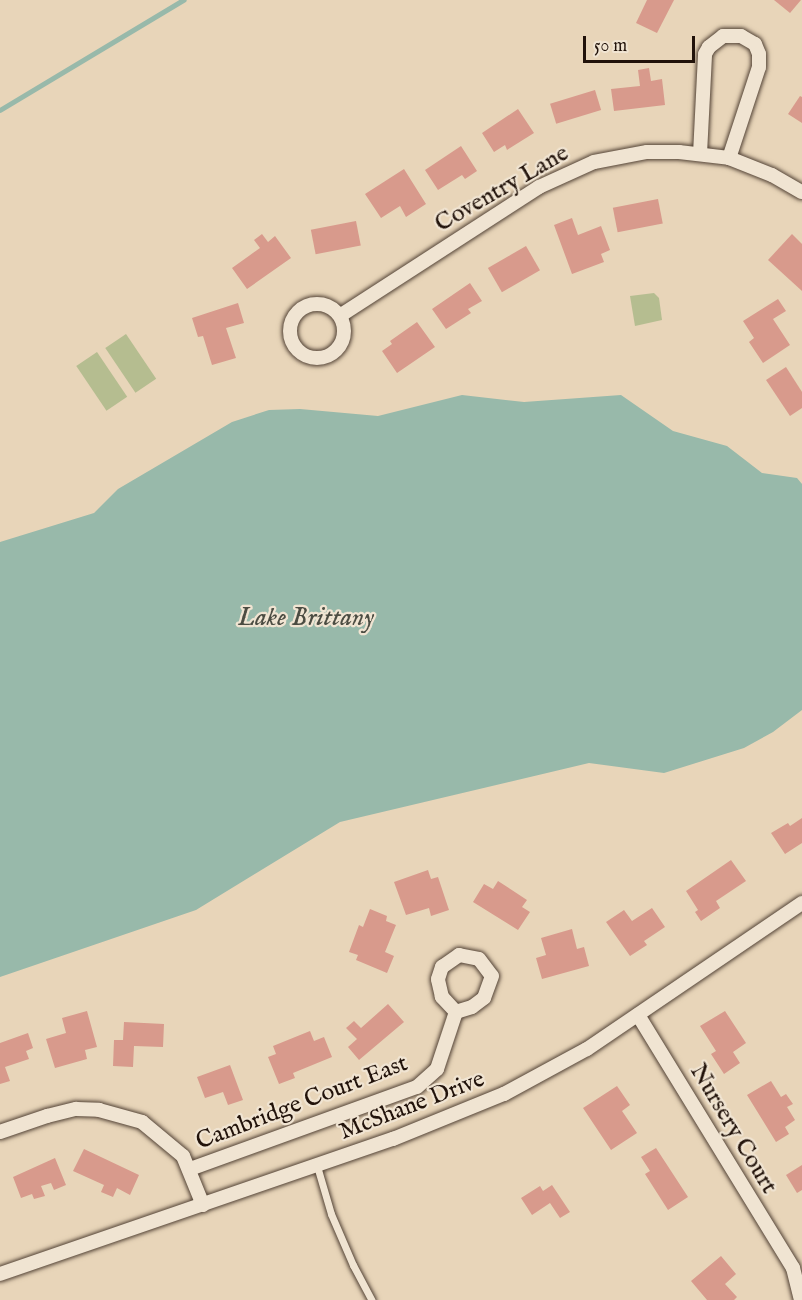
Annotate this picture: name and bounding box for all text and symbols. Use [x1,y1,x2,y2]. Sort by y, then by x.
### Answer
scale bar [586,24,698,62]
text: 50 m [594,35,627,58]
street label: Coventry Lane [430,139,574,239]
water label: Lake Brittany [238,602,374,634]
street label: Cambridge Court East [192,1049,412,1157]
street label: Nursery Court [683,1059,783,1199]
street label: McShane Drive [335,1065,489,1147]

